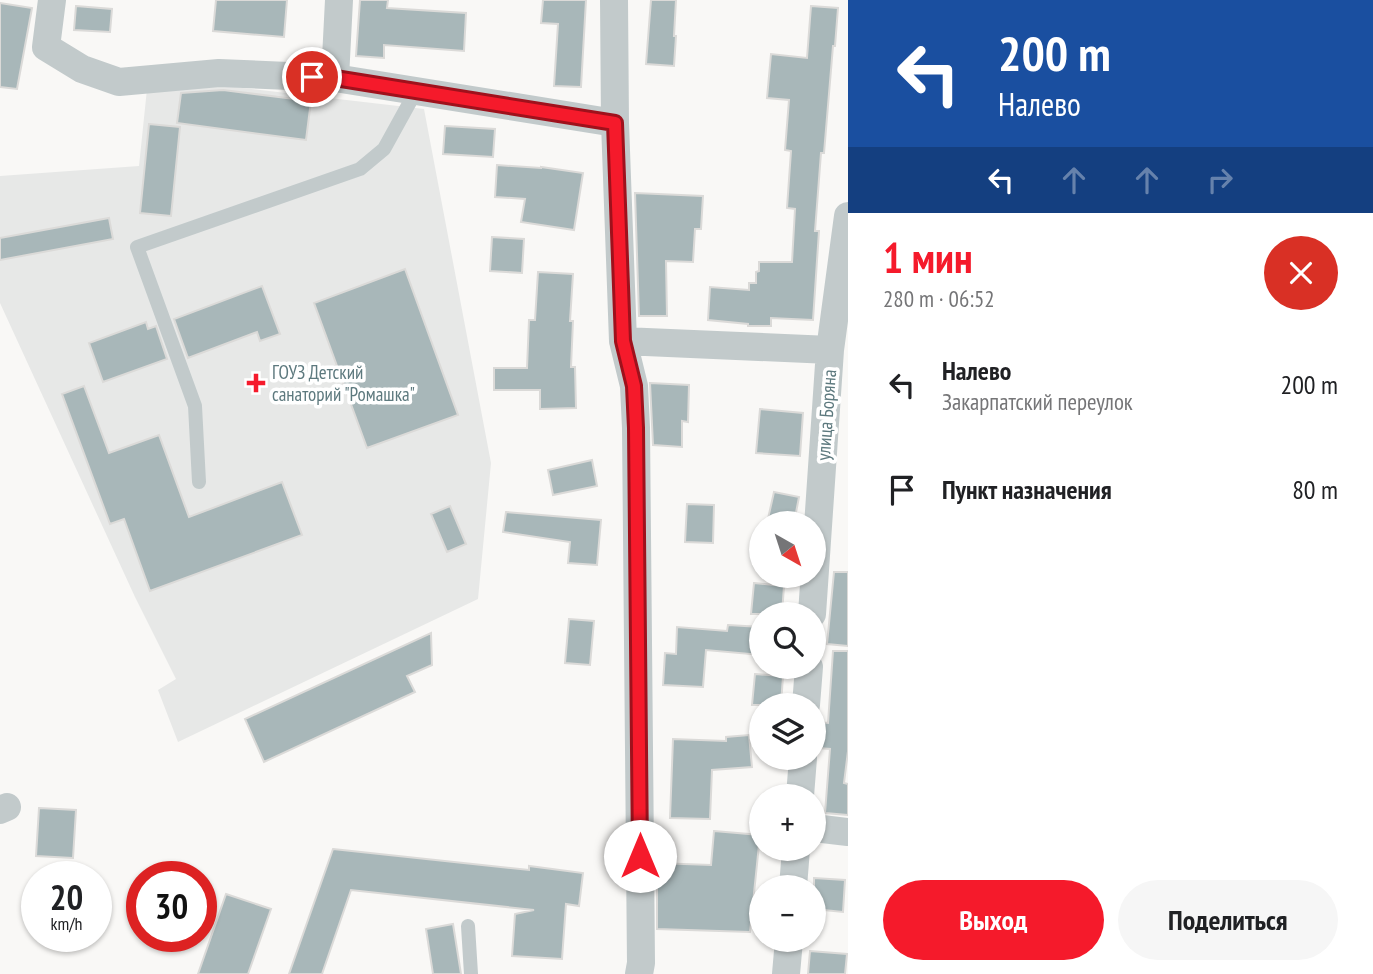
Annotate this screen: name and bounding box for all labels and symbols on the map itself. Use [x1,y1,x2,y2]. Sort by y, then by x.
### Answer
pin [282,47,342,107]
place label: ГОУЗ Детский санаторий "Ромашка" [272,360,415,406]
street label: улица Боряна [811,369,841,461]
marker: ГОУЗ Детский санаторий "Ромашка" [246,373,266,393]
north arrow [749,511,826,588]
position arrow [603,819,677,893]
speed limit sign: 30 [126,861,217,952]

